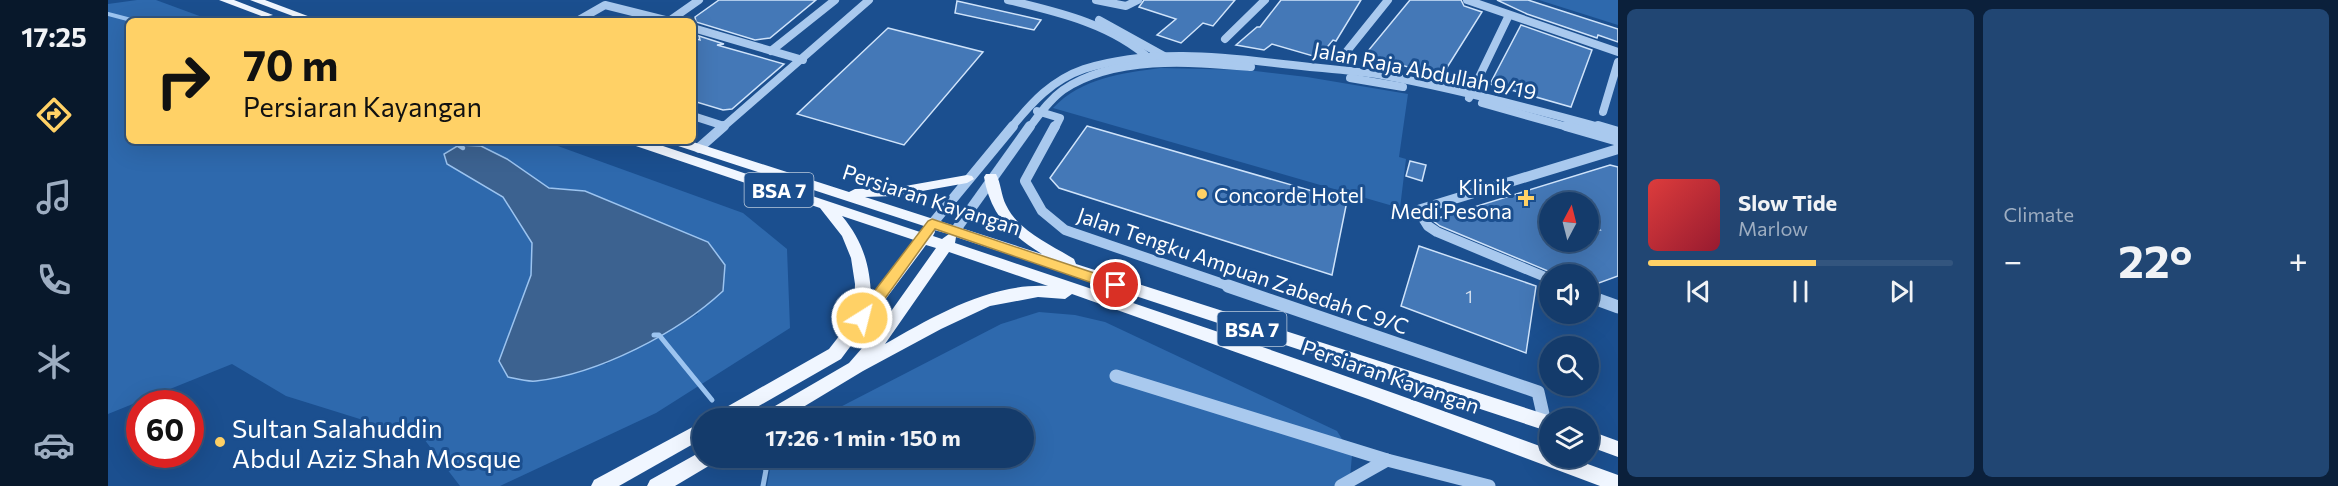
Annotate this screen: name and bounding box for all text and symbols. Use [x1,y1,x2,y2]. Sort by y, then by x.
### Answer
text: 17:25 [21,20,87,53]
street label: Jalan Raja Abdullah 9/19 [1311,36,1539,104]
text: 70 m [243,38,338,90]
icon: right [144,42,222,120]
text: Persiaran Kayangan [243,90,482,123]
icon: directions [33,94,75,136]
street label: Persiaran Kayangan [840,158,1024,240]
road number: BSA 7 [744,173,814,207]
place label: Klinik Medi Pesona [1390,174,1512,223]
icon: music [33,176,75,218]
place label: Concorde Hotel [1214,182,1364,207]
marker: Concorde Hotel [1195,187,1209,201]
marker: Klinik Medi Pesona [1517,189,1535,207]
text: Slow Tide [1738,189,1837,216]
north arrow [1539,192,1599,252]
map controls [1539,192,1599,468]
street label: Jalan Tengku Ampuan Zabedah C 9/C [1074,201,1412,339]
text: Climate [2004,202,2074,226]
text: Marlow [1738,216,1808,240]
text: 22° [2118,232,2192,287]
text: − [2004,239,2022,280]
text: + [2289,239,2308,280]
icon: phone [33,259,75,301]
pin [1090,259,1141,310]
button: sound [1539,264,1599,324]
icon: arrive [1099,268,1132,301]
icon: previous [1682,275,1715,308]
icon: pause [1784,275,1817,308]
icon: next [1885,275,1918,308]
house number: 1 [1465,285,1473,307]
position arrow [830,286,894,350]
road number: BSA 7 [1218,312,1286,346]
street label: Persiaran Kayangan [1299,334,1483,418]
button: search [1539,336,1599,396]
icon: climate [33,341,75,383]
speed limit sign: 60 [126,390,204,468]
button: layers [1539,408,1599,468]
place label: Sultan Salahuddin Abdul Aziz Shah Mosque [232,412,521,473]
icon: car [33,424,75,466]
text: 17:26 · 1 min · 150 m [765,424,961,451]
marker: Sultan Salahuddin Abdul Aziz Shah Mosque [213,435,227,449]

